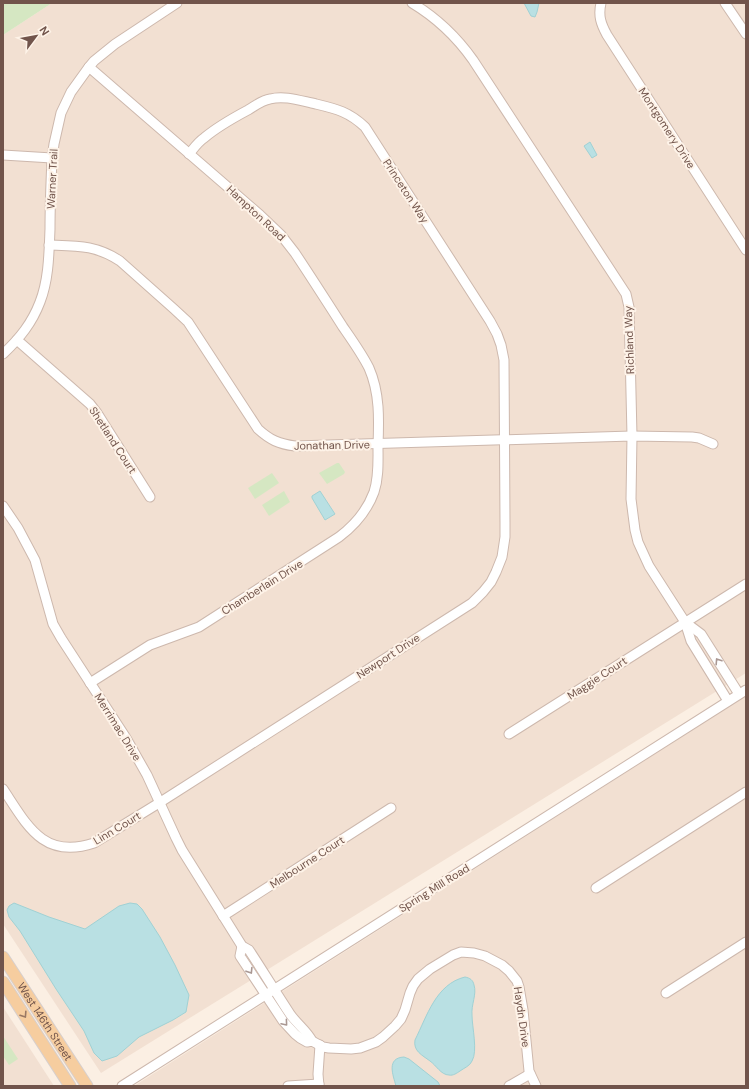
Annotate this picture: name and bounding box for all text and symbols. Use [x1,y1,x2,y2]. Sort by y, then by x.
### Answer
north arrow [16,16,56,56]
text: N [36,24,53,38]
street label: Montgomery Drive [636,85,698,171]
street label: Warner Trail [43,148,61,210]
street label: Princeton Way [380,156,432,226]
street label: Hampton Road [224,182,288,244]
street label: Richland Way [621,306,637,374]
street label: Shetland Court [86,404,140,476]
street label: Jonathan Drive [294,437,370,453]
street label: Chamberlain Drive [219,556,305,618]
street label: Newport Drive [354,630,422,682]
street label: Maggie Court [564,653,630,703]
one-way arrow [715,658,723,665]
street label: Merrimac Drive [92,690,144,764]
street label: Linn Court [91,808,143,848]
street label: Melbourne Court [267,833,347,891]
street label: Spring Mill Road [396,861,472,915]
one-way arrow [246,967,253,974]
street label: West 146th Street [14,980,76,1063]
street label: Haydn Drive [511,986,533,1048]
one-way arrow [19,1011,27,1018]
one-way arrow [280,1018,287,1026]

